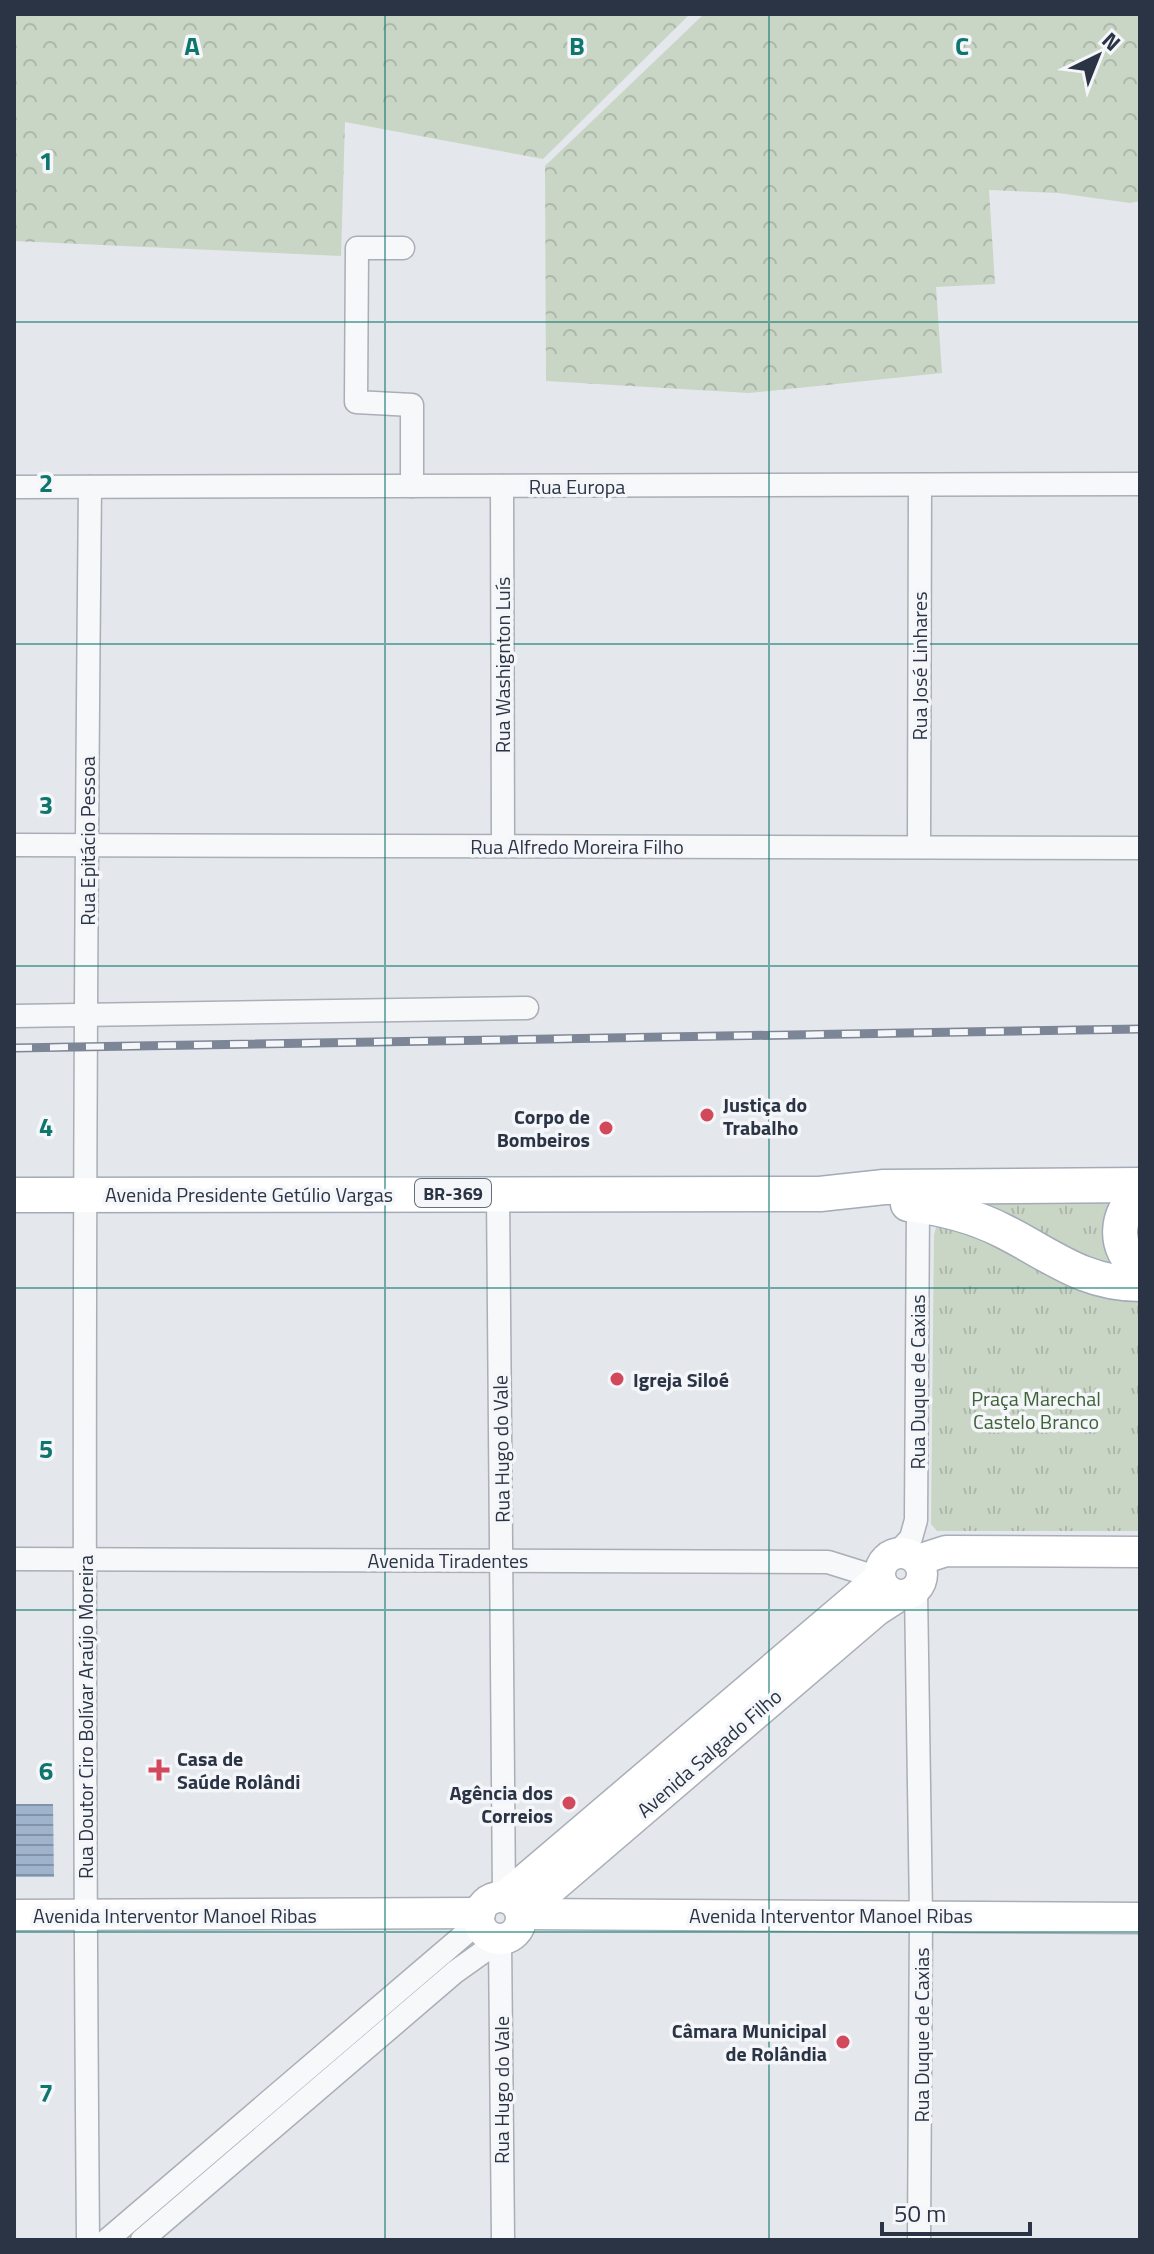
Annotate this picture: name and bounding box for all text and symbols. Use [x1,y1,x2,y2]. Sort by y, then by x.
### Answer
north arrow [1058,16,1138,96]
text: N [1094,24,1129,59]
text: A [184,26,200,65]
text: B [569,26,585,65]
text: C [955,26,969,65]
text: 1 [39,141,53,180]
text: 2 [39,463,53,502]
street label: Rua Europa [529,471,625,502]
street label: Rua Washignton Luís [487,577,518,753]
street label: Rua José Linhares [904,592,935,740]
street label: Rua Epitácio Pessoa [72,756,103,926]
text: 3 [39,785,53,824]
street label: Rua Alfredo Moreira Filho [470,831,684,862]
place label: Justiça do Trabalho [723,1089,807,1143]
place label: Corpo de Bombeiros [497,1101,590,1155]
marker: Justiça do Trabalho [698,1106,716,1124]
text: 4 [39,1107,53,1146]
marker: Corpo de Bombeiros [597,1119,615,1137]
street label: Avenida Presidente Getúlio Vargas [105,1179,393,1210]
road number: BR-369 [415,1179,491,1207]
street label: Rua Duque de Caxias [902,1294,933,1470]
place label: Igreja Siloé [633,1364,729,1395]
marker: Igreja Siloé [608,1370,626,1388]
street label: Rua Hugo do Vale [484,1375,518,1523]
park label: Praça Marechal Castelo Branco [971,1383,1101,1437]
text: 5 [39,1429,53,1468]
street label: Avenida Tiradentes [368,1545,528,1576]
street label: Rua Doutor Ciro Bolívar Araújo Moreira [70,1555,101,1879]
street label: Avenida Salgado Filho [630,1681,788,1825]
place label: Casa de Saúde Rolândi [177,1743,300,1797]
text: 6 [39,1751,53,1790]
marker: Casa de Saúde Rolândi [148,1759,170,1781]
place label: Agência dos Correios [449,1777,553,1831]
marker: Agência dos Correios [560,1794,578,1812]
street label: Avenida Interventor Manoel Ribas [33,1900,317,1931]
street label: Avenida Interventor Manoel Ribas [689,1900,973,1931]
street label: Rua Duque de Caxias [906,1947,937,2123]
place label: Câmara Municipal de Rolândia [672,2015,827,2069]
street label: Rua Hugo do Vale [486,2016,517,2164]
marker: Câmara Municipal de Rolândia [834,2033,852,2051]
text: 7 [39,2073,53,2112]
scale bar [882,2186,1030,2236]
text: 50 m [894,2195,946,2231]

